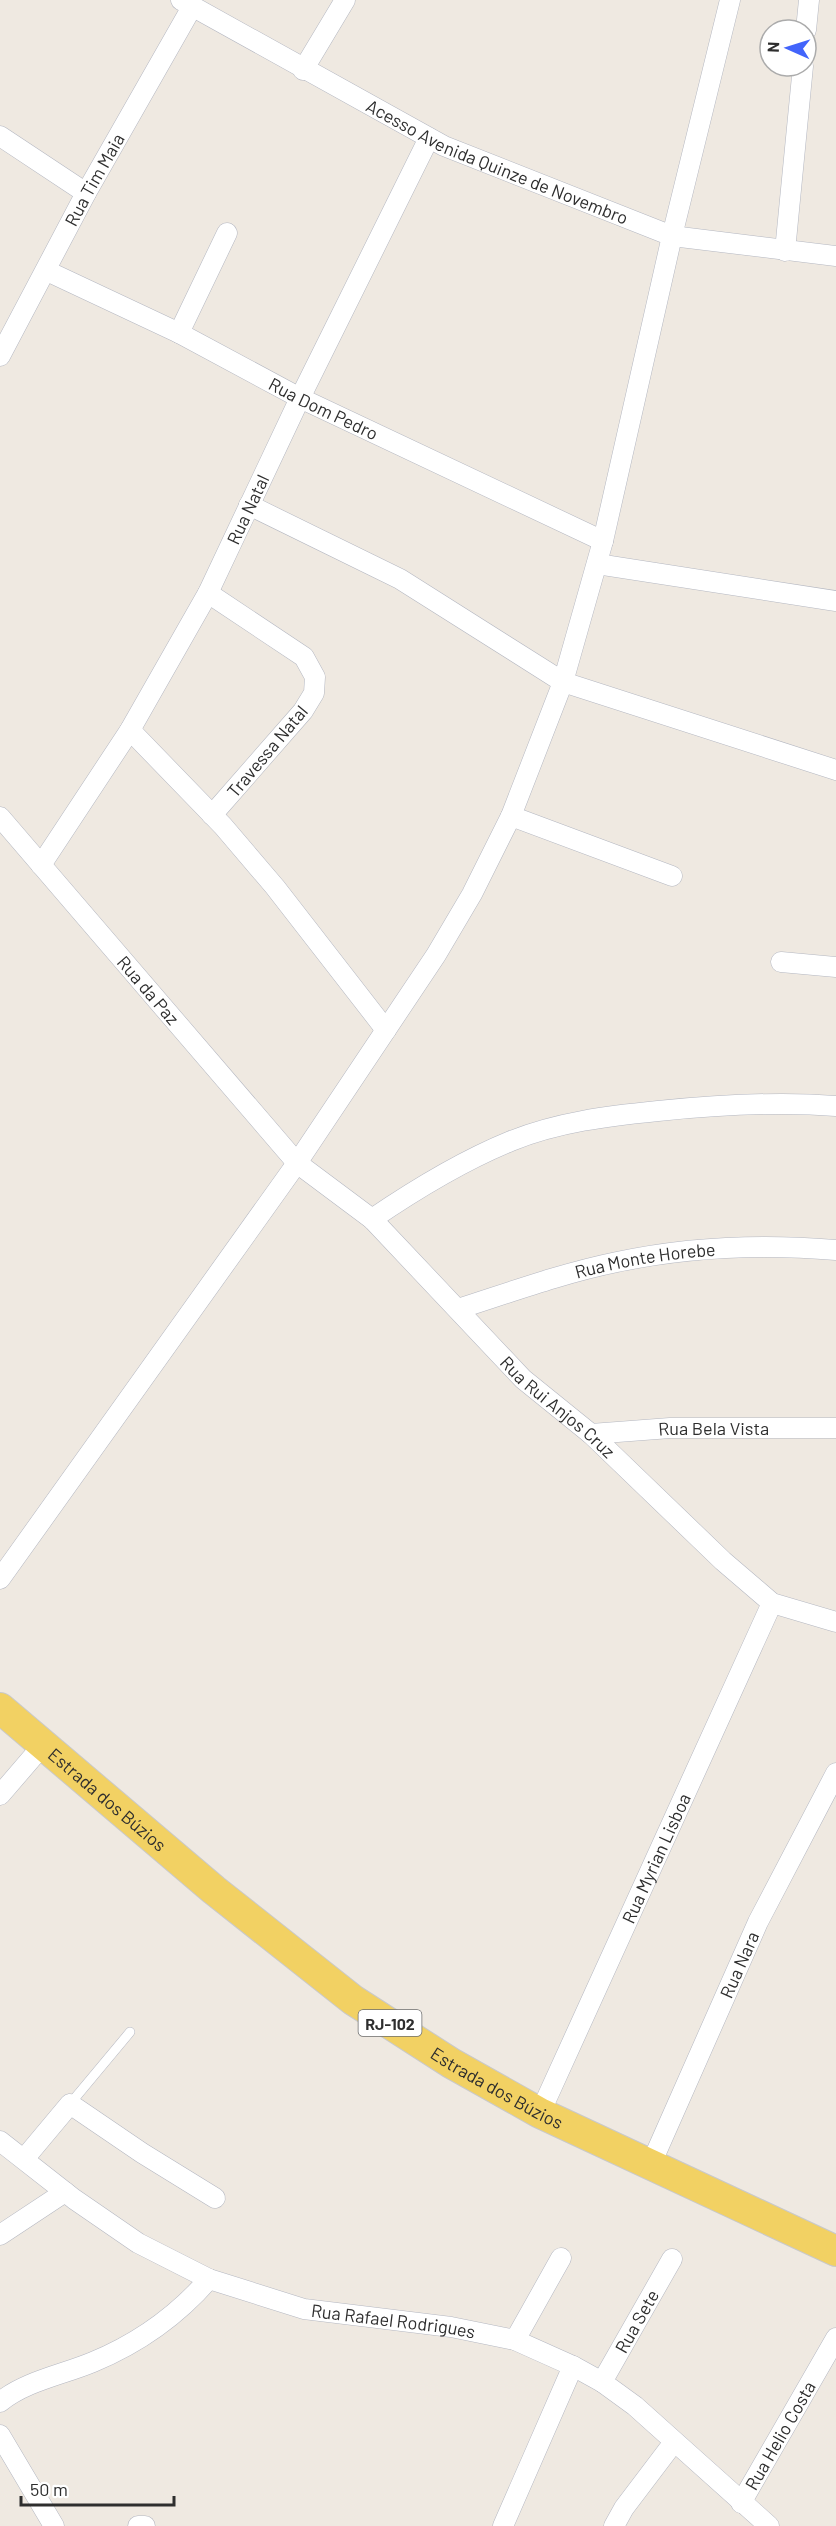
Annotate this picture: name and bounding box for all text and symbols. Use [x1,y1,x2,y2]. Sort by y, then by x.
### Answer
north arrow [758,18,818,78]
text: N [763,41,782,53]
street label: Acesso Avenida Quinze de Novembro [363,94,632,229]
street label: Rua Tim Maia [60,129,129,230]
street label: Rua Dom Pedro [265,372,382,444]
street label: Rua Natal [222,471,273,548]
street label: Travessa Natal [222,700,312,802]
street label: Rua da Paz [113,951,184,1029]
street label: Rua Monte Horebe [572,1238,716,1283]
street label: Rua Rui Anjos Cruz [496,1351,620,1462]
street label: Rua Bela Vista [657,1417,769,1440]
street label: Estrada dos Búzios [44,1743,171,1856]
street label: Rua Myrian Lisboa [617,1790,695,1927]
street label: Rua Nara [715,1928,763,2001]
road number: RJ-102 [358,2010,422,2036]
street label: Estrada dos Búzios [427,2042,567,2133]
street label: Rua Sete [610,2286,663,2357]
street label: Rua Rafael Rodrigues [310,2299,477,2343]
street label: Rua Helio Costa [740,2377,820,2494]
scale bar [21,2469,174,2507]
text: 50 m [30,2478,68,2500]

